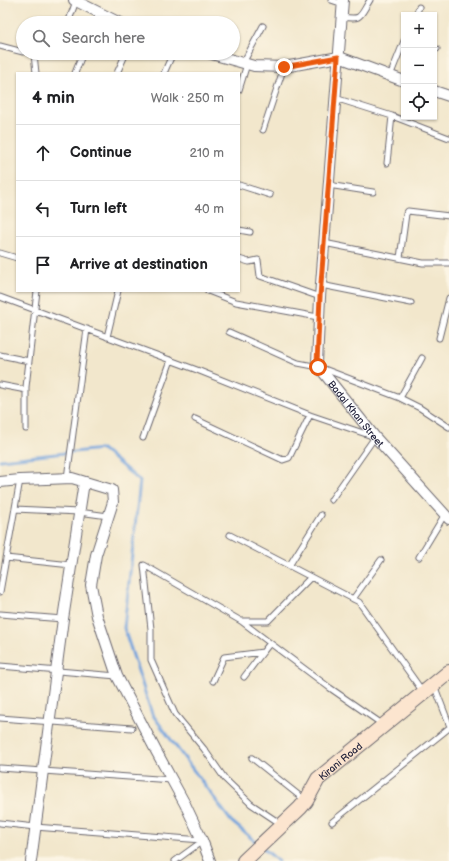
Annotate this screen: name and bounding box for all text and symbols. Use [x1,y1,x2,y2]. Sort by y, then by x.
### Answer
map controls [401,12,437,120]
button: + [401,12,437,48]
search box [16,16,240,60]
icon: search [30,27,52,49]
text: Search here [62,29,145,48]
button: − [401,48,437,84]
route end [275,58,293,76]
button: locate [401,84,437,120]
text: 4 min [32,88,75,108]
text: Walk · 250 m [151,90,224,106]
icon: ahead [32,142,54,164]
text: Continue [70,143,132,162]
text: 210 m [190,145,224,161]
icon: left [32,198,54,220]
text: Turn left [70,199,127,218]
text: 40 m [194,201,224,217]
icon: arrive [32,254,54,276]
text: Arrive at destination [70,255,208,274]
route start [309,358,327,376]
street label: Badal Khan Street [325,378,386,450]
street label: Kirani Road [317,740,365,783]

